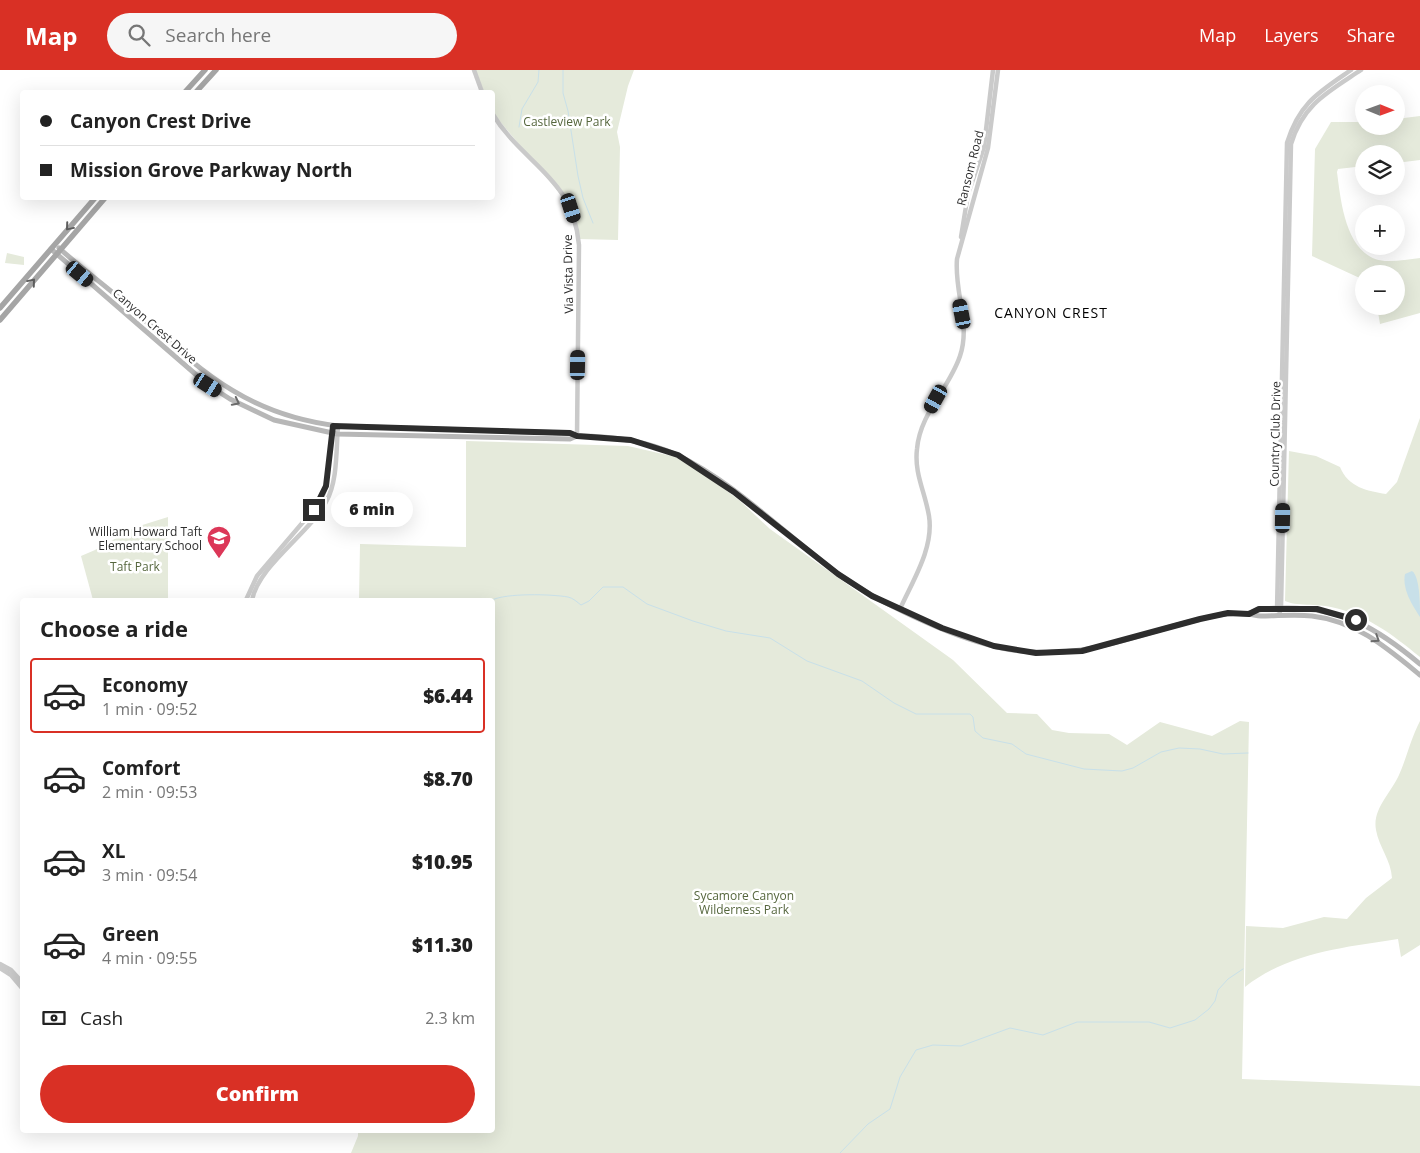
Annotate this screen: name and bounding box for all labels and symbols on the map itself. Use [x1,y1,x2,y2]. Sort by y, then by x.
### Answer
north arrow [1355,85,1405,135]
park label: Castleview Park [523,113,611,130]
street label: Ransom Road [952,128,988,208]
car [559,191,582,225]
one-way arrow [67,221,75,230]
street label: Via Vista Drive [559,234,577,314]
car [63,259,96,289]
one-way arrow [26,279,35,288]
street label: Canyon Crest Drive [109,284,201,368]
car [951,298,972,330]
district label: CANYON CREST [994,303,1108,322]
car [570,350,585,380]
car [191,371,224,399]
street label: Country Club Drive [1266,381,1284,487]
car [922,382,949,416]
one-way arrow [231,396,240,406]
callout: 6 min [332,492,414,528]
route end [303,499,325,521]
car [1275,503,1290,533]
place label: William Howard Taft Elementary School [89,523,202,554]
school or university icon: William Howard Taft Elementary School [206,525,232,559]
park label: Taft Park [110,558,161,575]
route start [1345,609,1367,631]
one-way arrow [1370,633,1379,643]
park label: Sycamore Canyon Wilderness Park [694,887,794,918]

